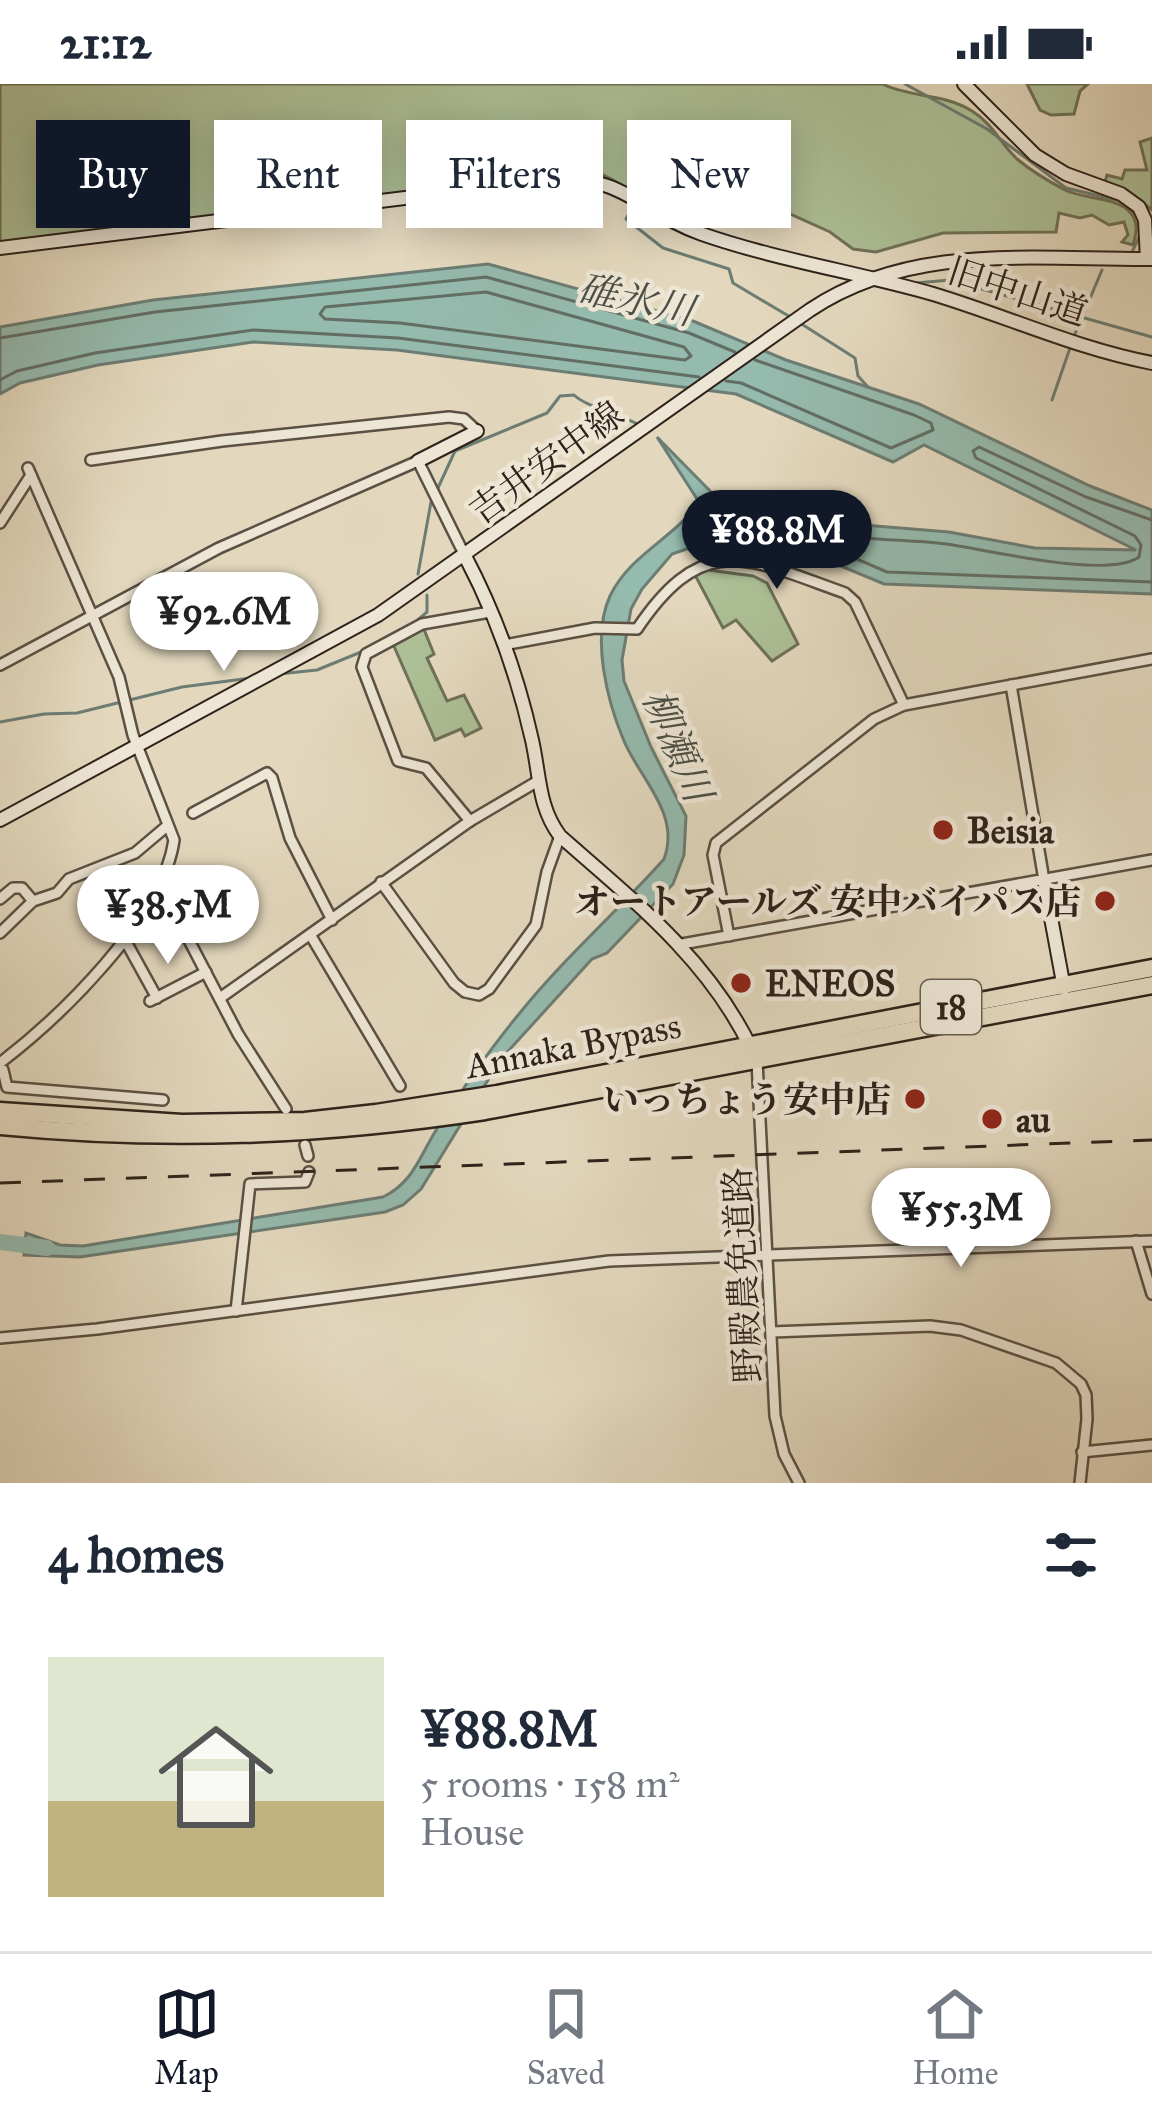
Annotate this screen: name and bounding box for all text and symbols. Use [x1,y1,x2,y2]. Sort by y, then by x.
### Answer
text: 21:12 [60,15,151,70]
chip: Buy [36,120,190,228]
chip: Rent [214,120,382,228]
chip: Filters [406,120,603,228]
chip: New [627,120,791,228]
street label: 旧中山道 [942,249,1093,335]
water label: 碓氷川 [574,264,702,336]
street label: 吉井安中線 [461,392,632,534]
pin: ¥88.8M [679,490,875,592]
text: ¥88.8M [709,505,845,553]
pin: ¥92.6M [126,572,322,674]
text: ¥92.6M [157,587,291,635]
water label: 柳瀬川 [632,682,724,812]
place label: Beisia [967,809,1055,853]
marker: Beisia [930,817,956,843]
pin: ¥38.5M [70,865,266,967]
text: ¥38.5M [104,880,232,928]
place label: オートアールズ 安中バイパス店 [574,880,1081,924]
marker: オートアールズ 安中バイパス店 [1092,888,1118,914]
place label: ENEOS [765,962,895,1006]
marker: ENEOS [728,970,754,996]
road number: 18 [921,980,981,1034]
street label: Annaka Bypass [460,1004,684,1089]
place label: いっちょう安中店 [603,1078,891,1122]
marker: いっちょう安中店 [902,1086,928,1112]
place label: au [1016,1098,1051,1142]
marker: au [979,1106,1005,1132]
street label: 野殿農免道路 [715,1166,771,1384]
pin: ¥55.3M [863,1168,1059,1270]
text: ¥55.3M [899,1183,1023,1231]
icon: filters [1038,1522,1104,1588]
text: 4 homes [48,1524,224,1586]
text: ¥88.8M [420,1698,598,1760]
icon: home [144,1705,288,1849]
text: 5 rooms · 158 m² [420,1760,680,1808]
text: House [420,1808,524,1856]
tab: Map [154,1981,220,2093]
tab: Saved [527,1981,605,2093]
tab: Home [912,1981,998,2093]

